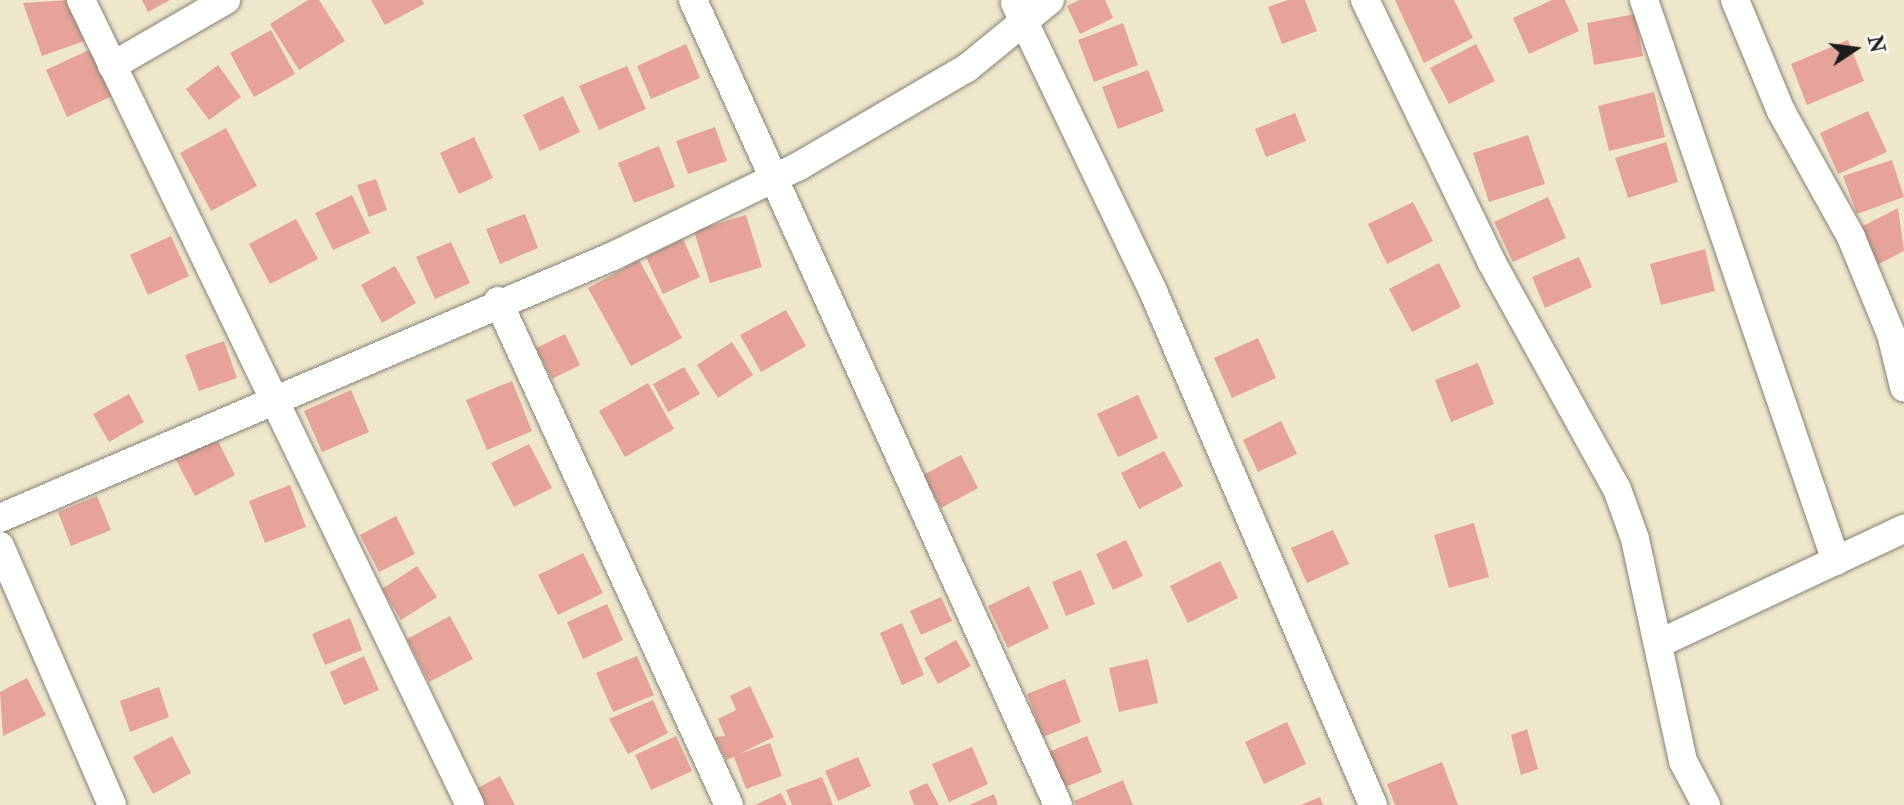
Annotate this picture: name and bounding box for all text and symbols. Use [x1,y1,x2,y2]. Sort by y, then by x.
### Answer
north arrow [1820,14,1890,84]
text: N [1862,33,1889,55]

